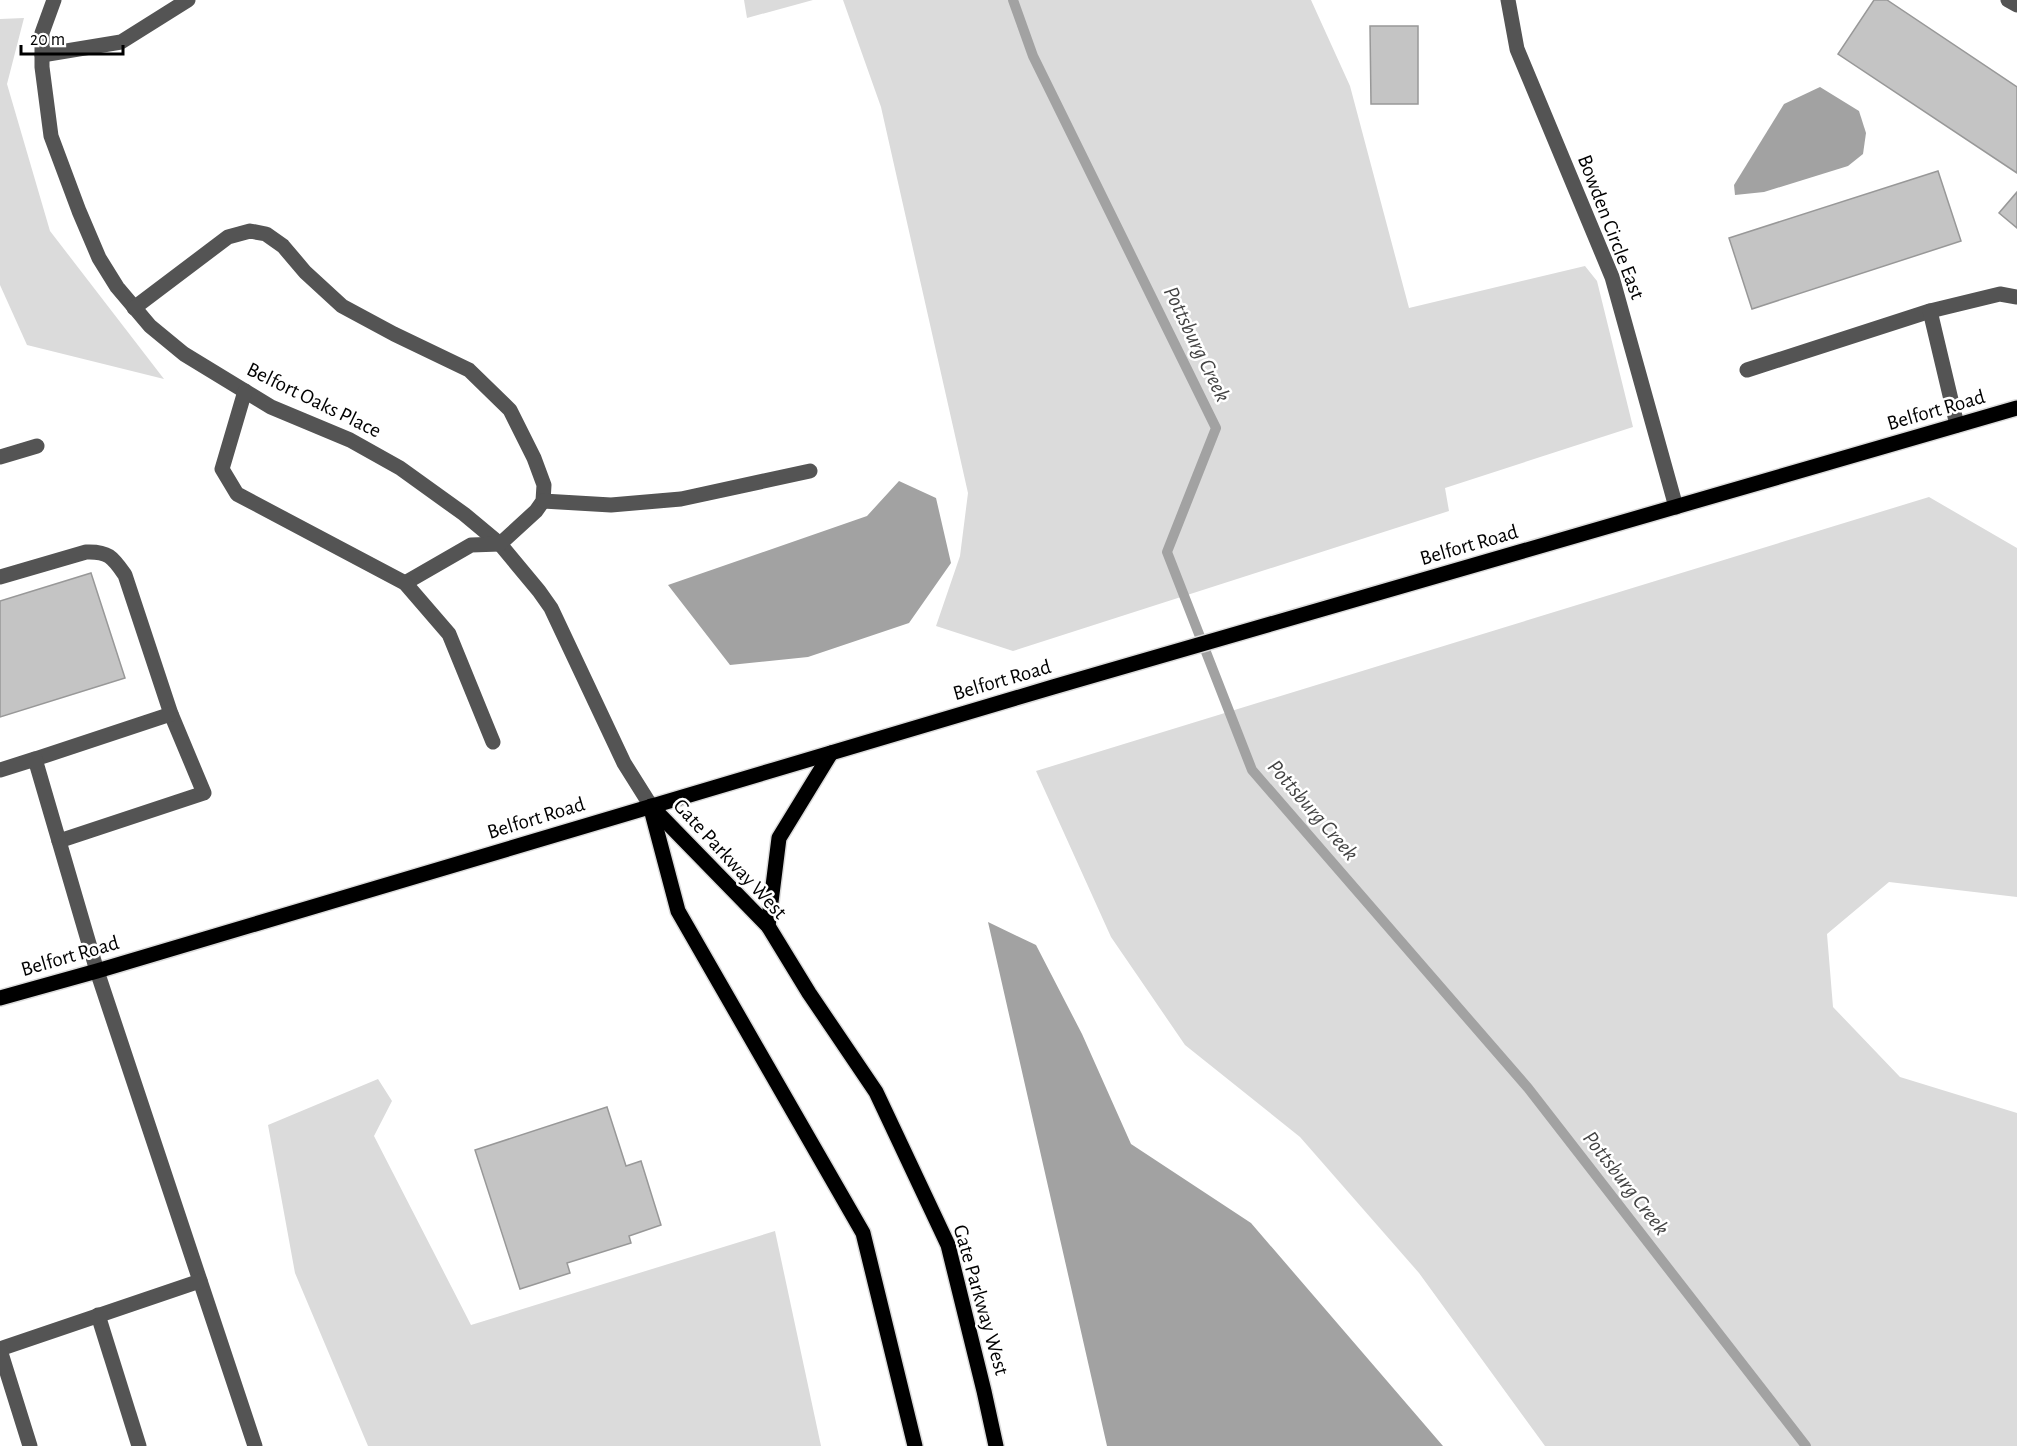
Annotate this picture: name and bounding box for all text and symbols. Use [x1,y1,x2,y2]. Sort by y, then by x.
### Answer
scale bar [21,18,123,56]
text: 20 m [30,31,65,49]
street label: Bowden Circle East [1574,152,1648,302]
water label: Pottsburg Creek [1160,283,1234,405]
street label: Belfort Oaks Place [244,358,384,442]
street label: Belfort Road [1885,386,1987,434]
street label: Belfort Road [1418,521,1520,569]
street label: Belfort Road [951,656,1053,704]
water label: Pottsburg Creek [1264,756,1362,864]
street label: Belfort Road [485,793,587,843]
street label: Gate Parkway West [669,795,791,923]
street label: Belfort Road [19,932,121,980]
water label: Pottsburg Creek [1579,1127,1673,1239]
street label: Gate Parkway West [949,1222,1013,1378]

